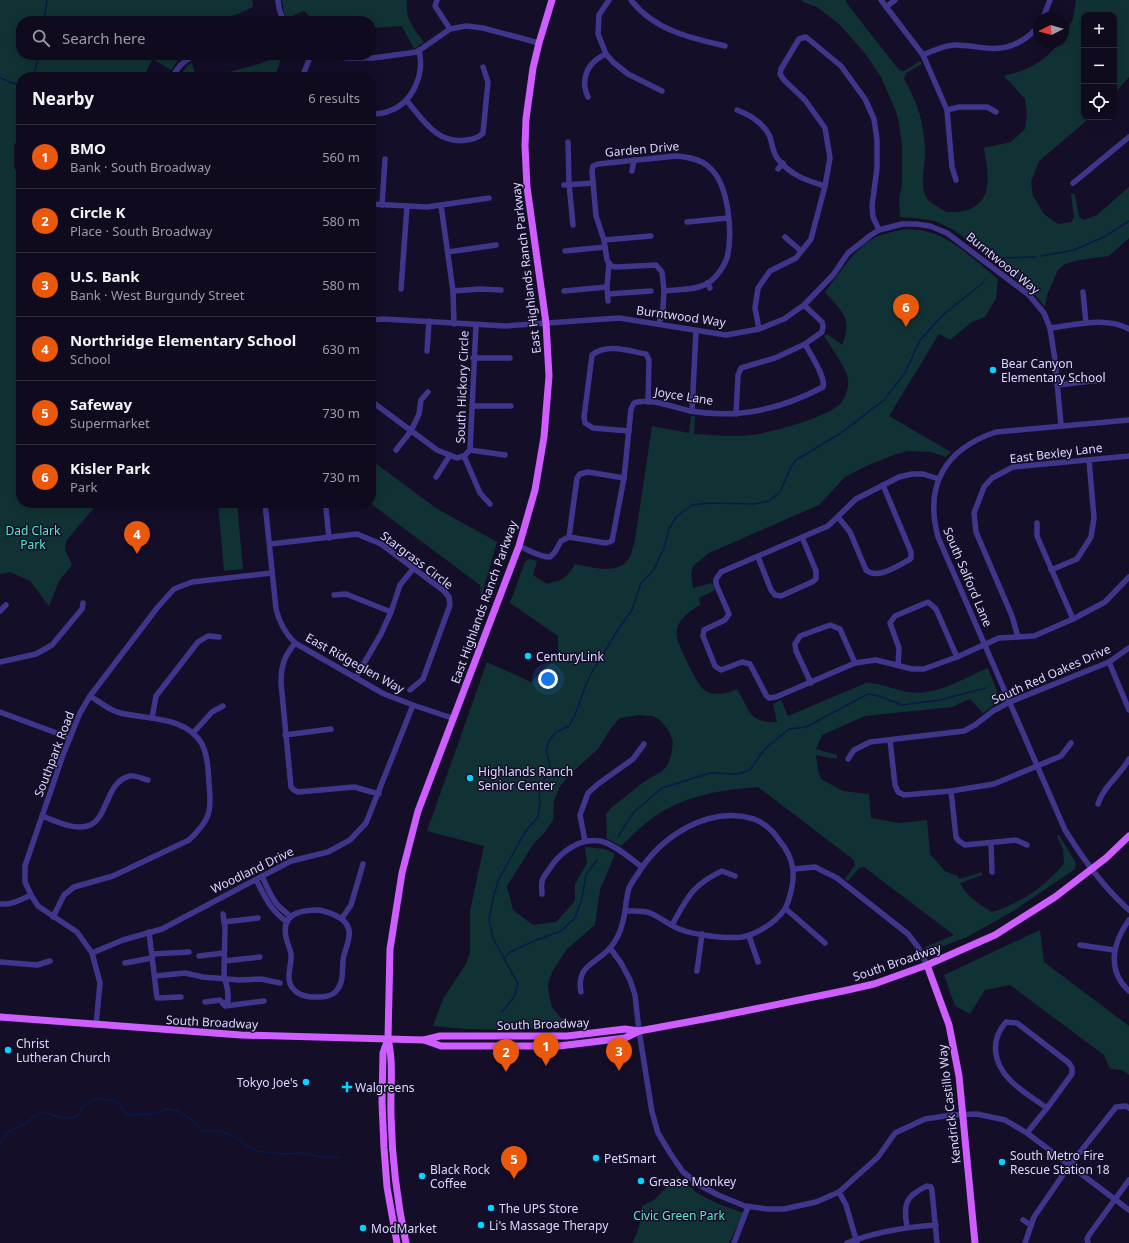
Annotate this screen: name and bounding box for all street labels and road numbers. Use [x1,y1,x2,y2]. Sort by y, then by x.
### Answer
street label: Garden Drive [604,137,680,161]
street label: East Highlands Ranch Parkway [507,181,545,355]
street label: Burntwood Way [963,228,1044,299]
street label: Burntwood Way [635,301,728,331]
street label: South Hickory Circle [452,330,472,444]
street label: Joyce Lane [652,383,715,409]
street label: East Bexley Lane [1009,439,1104,467]
street label: East Highlands Ranch Parkway [447,517,522,686]
street label: South Salford Lane [939,525,997,629]
street label: Stargrass Circle [377,527,457,593]
street label: East Ridgeglen Way [303,629,408,698]
street label: South Red Oakes Drive [989,640,1113,708]
street label: Southpark Road [30,709,78,799]
street label: Woodland Drive [208,842,296,897]
street label: South Broadway [851,939,944,985]
street label: South Broadway [165,1011,259,1033]
street label: South Broadway [497,1014,590,1034]
street label: Kendrick Castillo Way [933,1042,965,1165]

